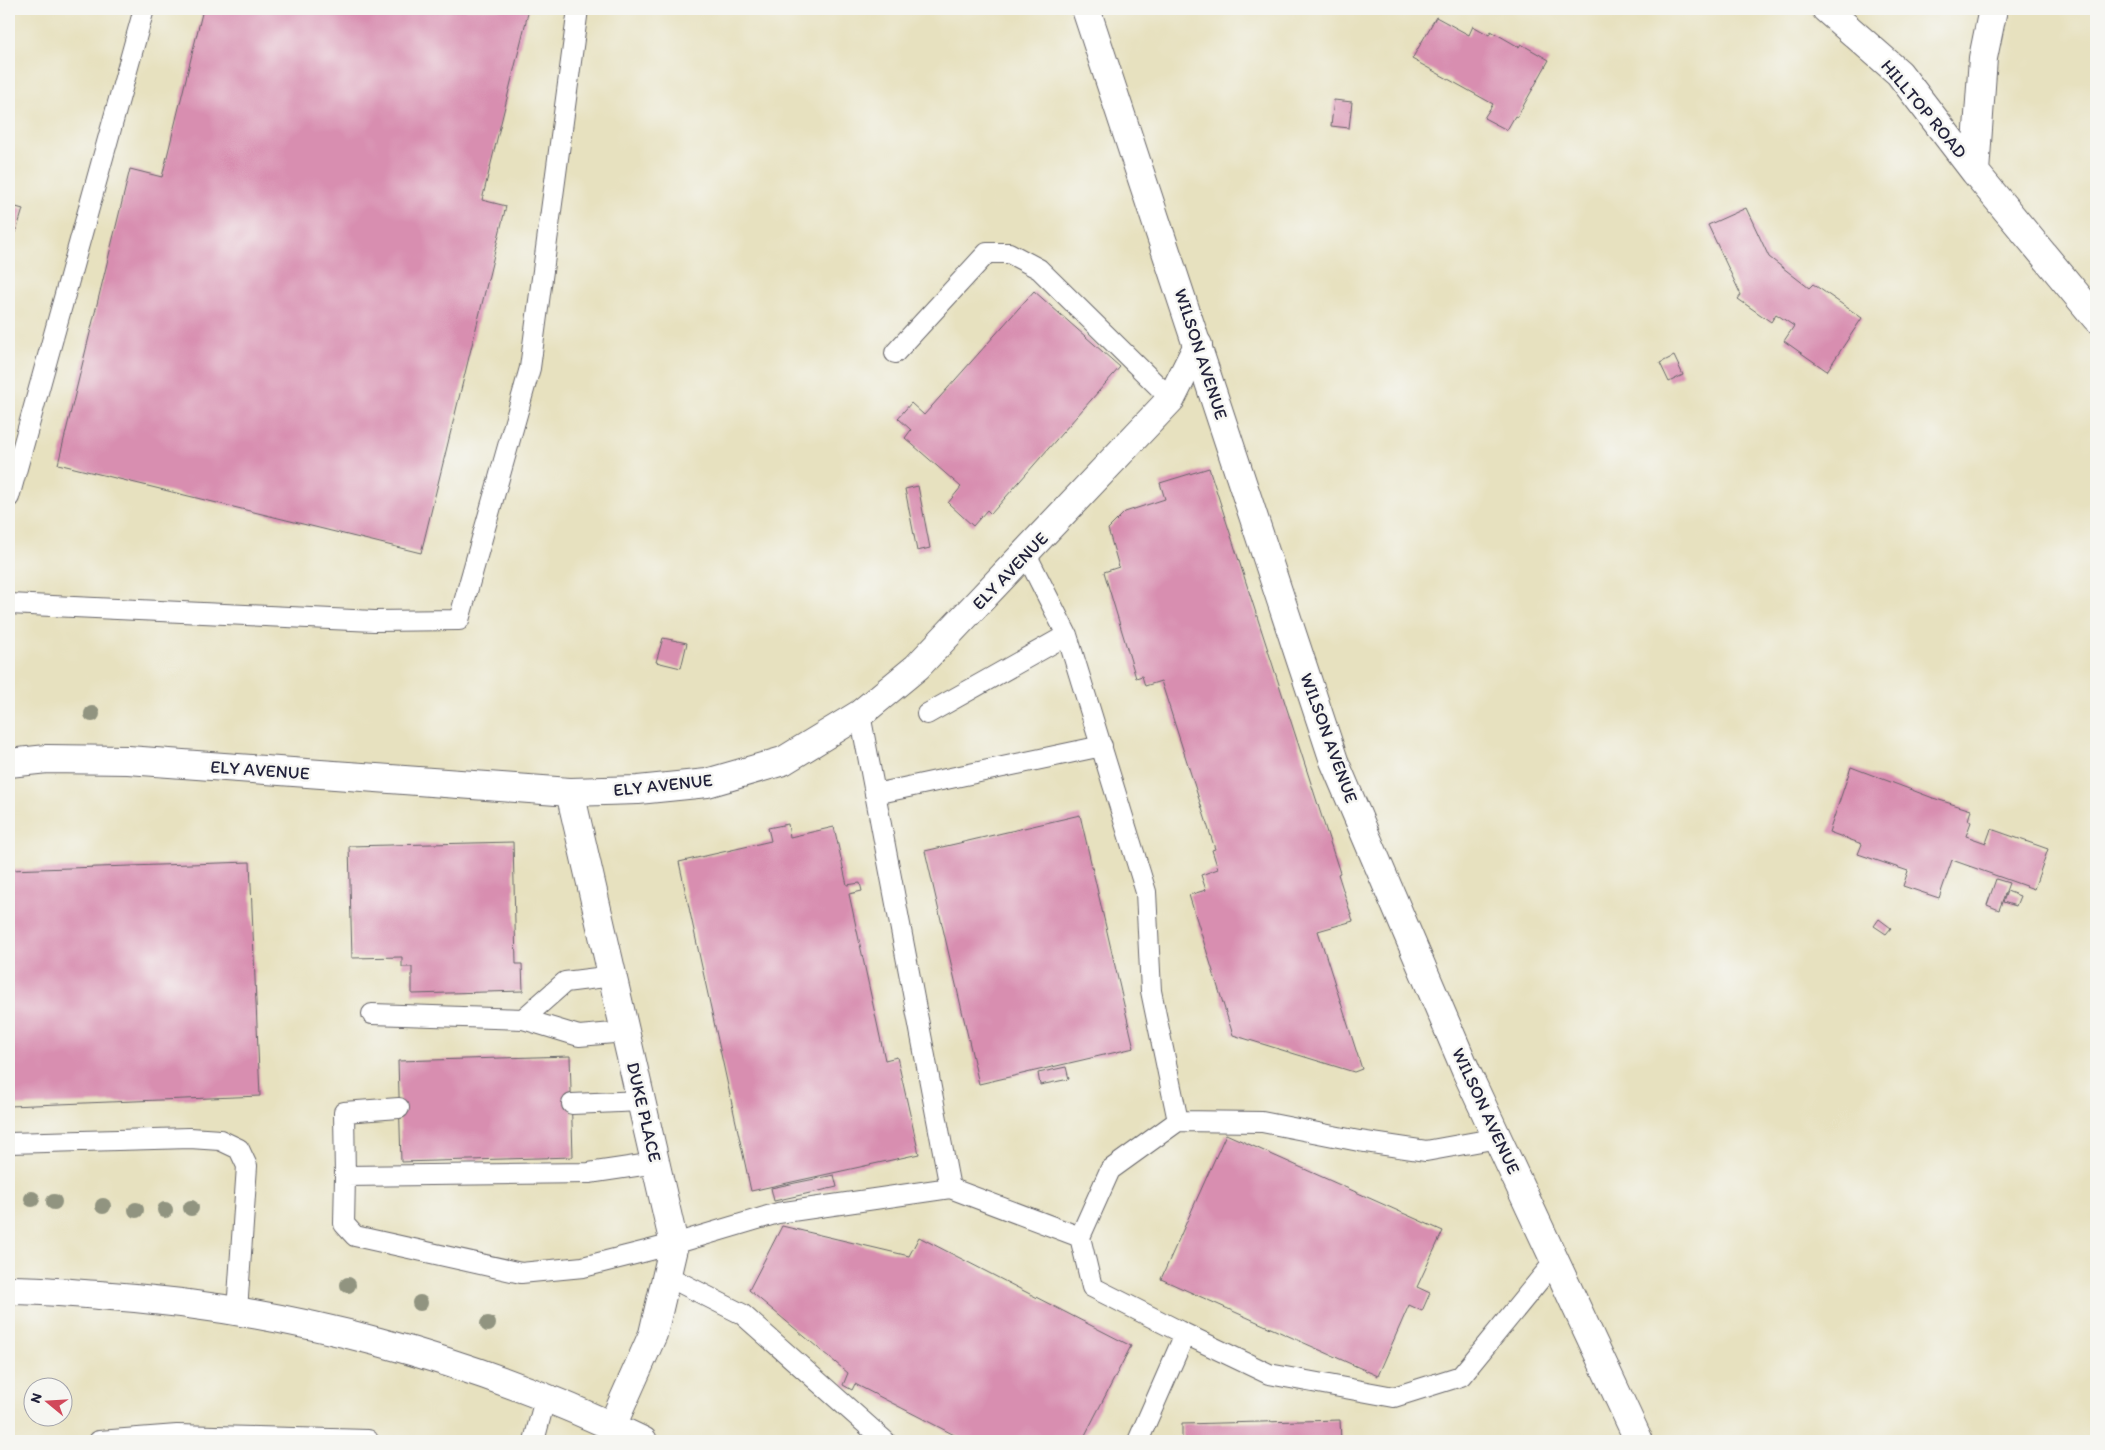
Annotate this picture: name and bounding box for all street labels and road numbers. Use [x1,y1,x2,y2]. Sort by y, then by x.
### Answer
street label: HILLTOP ROAD [1876,55,1972,163]
street label: WILSON AVENUE [1169,286,1233,422]
street label: ELY AVENUE [968,528,1052,614]
street label: WILSON AVENUE [1295,670,1363,806]
street label: ELY AVENUE [210,756,310,784]
street label: ELY AVENUE [612,769,714,801]
street label: WILSON AVENUE [1447,1044,1525,1178]
street label: DUKE PLACE [622,1060,666,1164]

